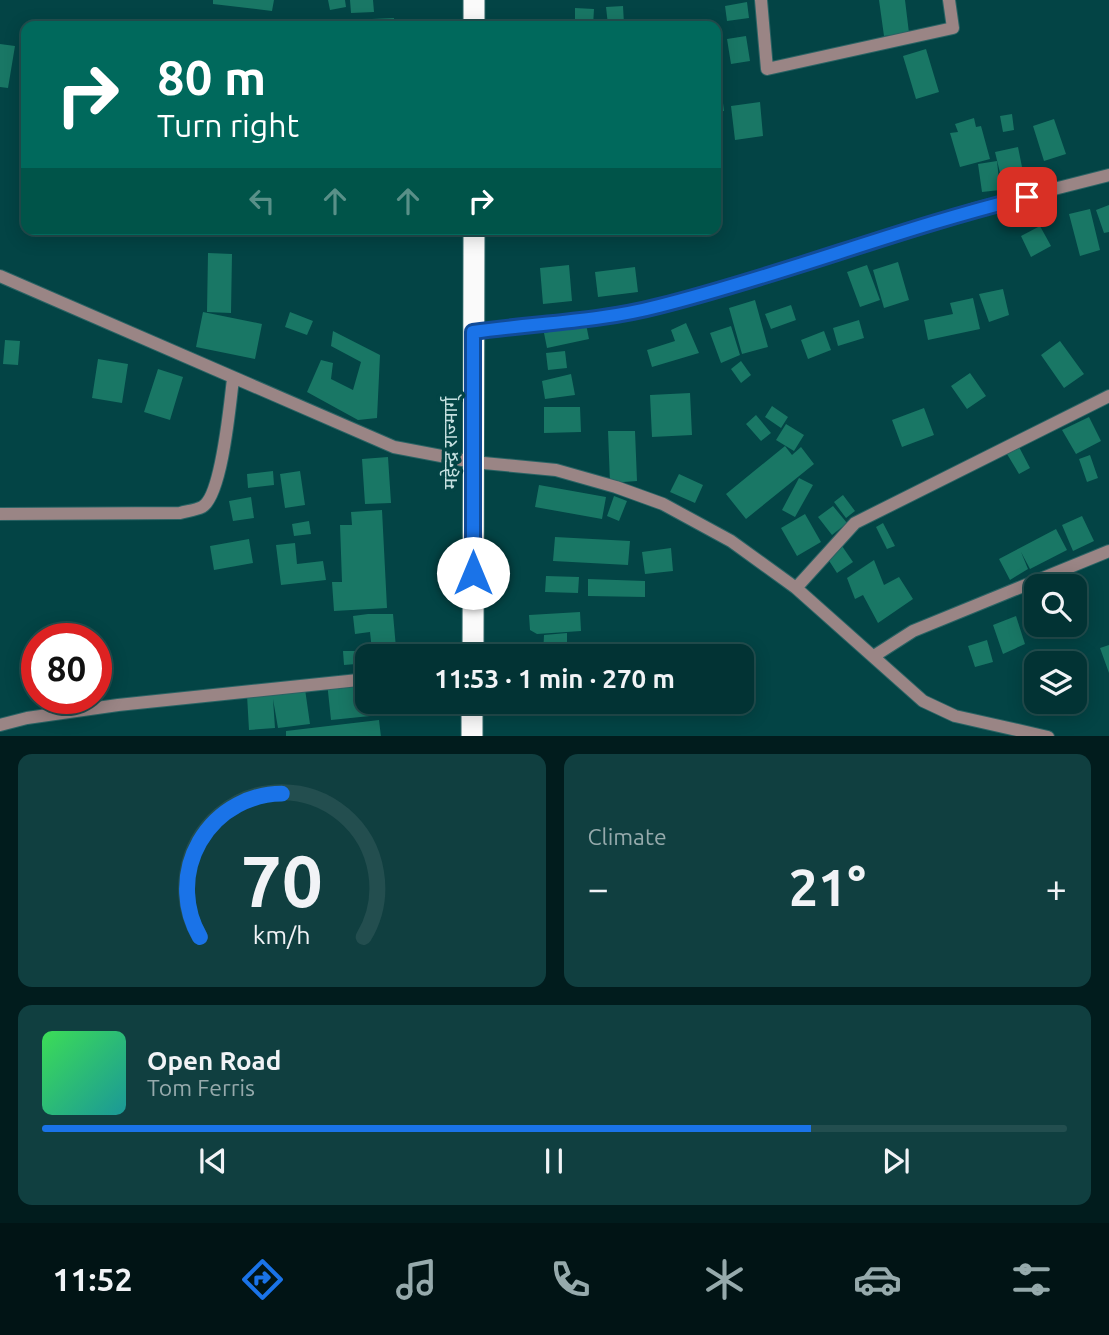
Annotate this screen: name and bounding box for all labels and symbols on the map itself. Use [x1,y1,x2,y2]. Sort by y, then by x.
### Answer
pin [997,167,1057,227]
street label: महेन्द्र राज्मार्ग् [439,394,462,489]
position arrow [436,536,510,610]
speed limit sign: 80 [21,623,112,714]

